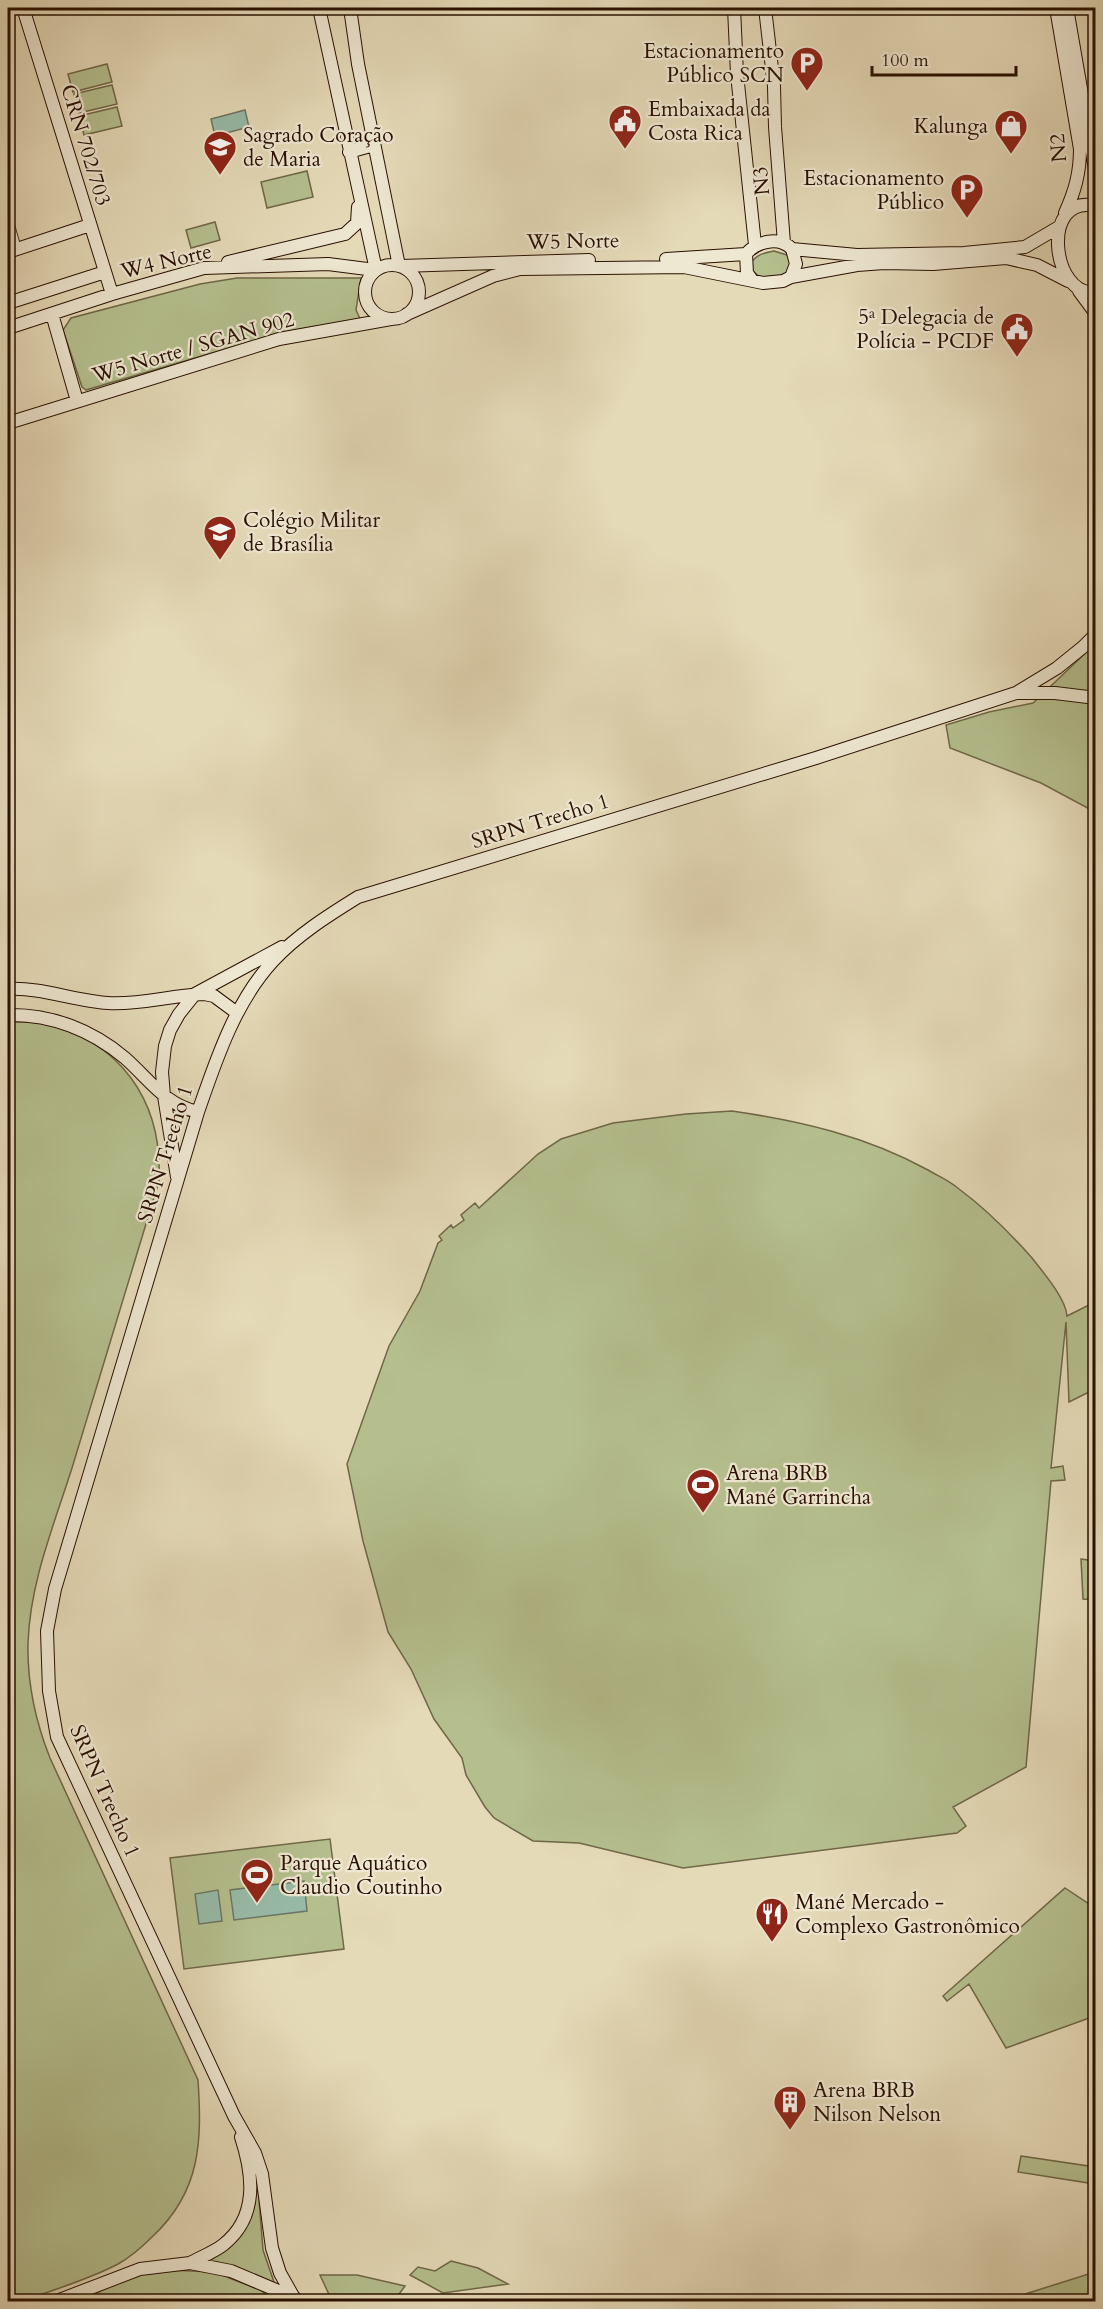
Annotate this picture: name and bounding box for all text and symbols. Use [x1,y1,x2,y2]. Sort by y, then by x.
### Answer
place label: Estacionamento Público SCN [643,37,784,90]
scale bar [872,39,1016,77]
parking icon: Estacionamento Público SCN [789,45,825,92]
text: 100 m [881,48,929,73]
street label: CRN 702/703 [53,81,118,209]
place label: Embaixada da Costa Rica [648,95,771,148]
public building icon: Embaixada da Costa Rica [607,103,643,150]
shop icon: Kalunga [993,108,1029,155]
place label: Kalunga [914,112,988,141]
place label: Sagrado Coração de Maria [243,121,393,174]
school or university icon: Sagrado Coração de Maria [202,129,238,176]
street label: N2 [1043,132,1074,164]
place label: Estacionamento Público [803,164,944,217]
street label: N3 [746,165,777,197]
parking icon: Estacionamento Público [949,172,985,219]
street label: W5 Norte [525,226,620,257]
street label: W4 Norte [117,237,215,286]
place label: 5ª Delegacia de Polícia - PCDF [856,303,994,356]
street label: W5 Norte / SGAN 902 [88,305,298,390]
public building icon: 5ª Delegacia de Polícia - PCDF [999,311,1035,358]
place label: Colégio Militar de Brasília [243,506,381,559]
school or university icon: Colégio Militar de Brasília [202,514,238,561]
street label: SRPN Trecho 1 [468,787,613,856]
street label: SRPN Trecho 1 [131,1082,200,1227]
place label: Arena BRB Mané Garrincha [726,1459,871,1512]
sports icon: Arena BRB Mané Garrincha [685,1467,721,1514]
street label: SRPN Trecho 1 [62,1720,147,1862]
place label: Parque Aquático Claudio Coutinho [280,1849,442,1902]
sports icon: Parque Aquático Claudio Coutinho [239,1857,275,1904]
place label: Mané Mercado - Complexo Gastronômico [795,1888,1020,1941]
restaurant icon: Mané Mercado - Complexo Gastronômico [754,1896,790,1943]
place label: Arena BRB Nilson Nelson [813,2076,941,2129]
building icon: Arena BRB Nilson Nelson [772,2084,808,2131]

